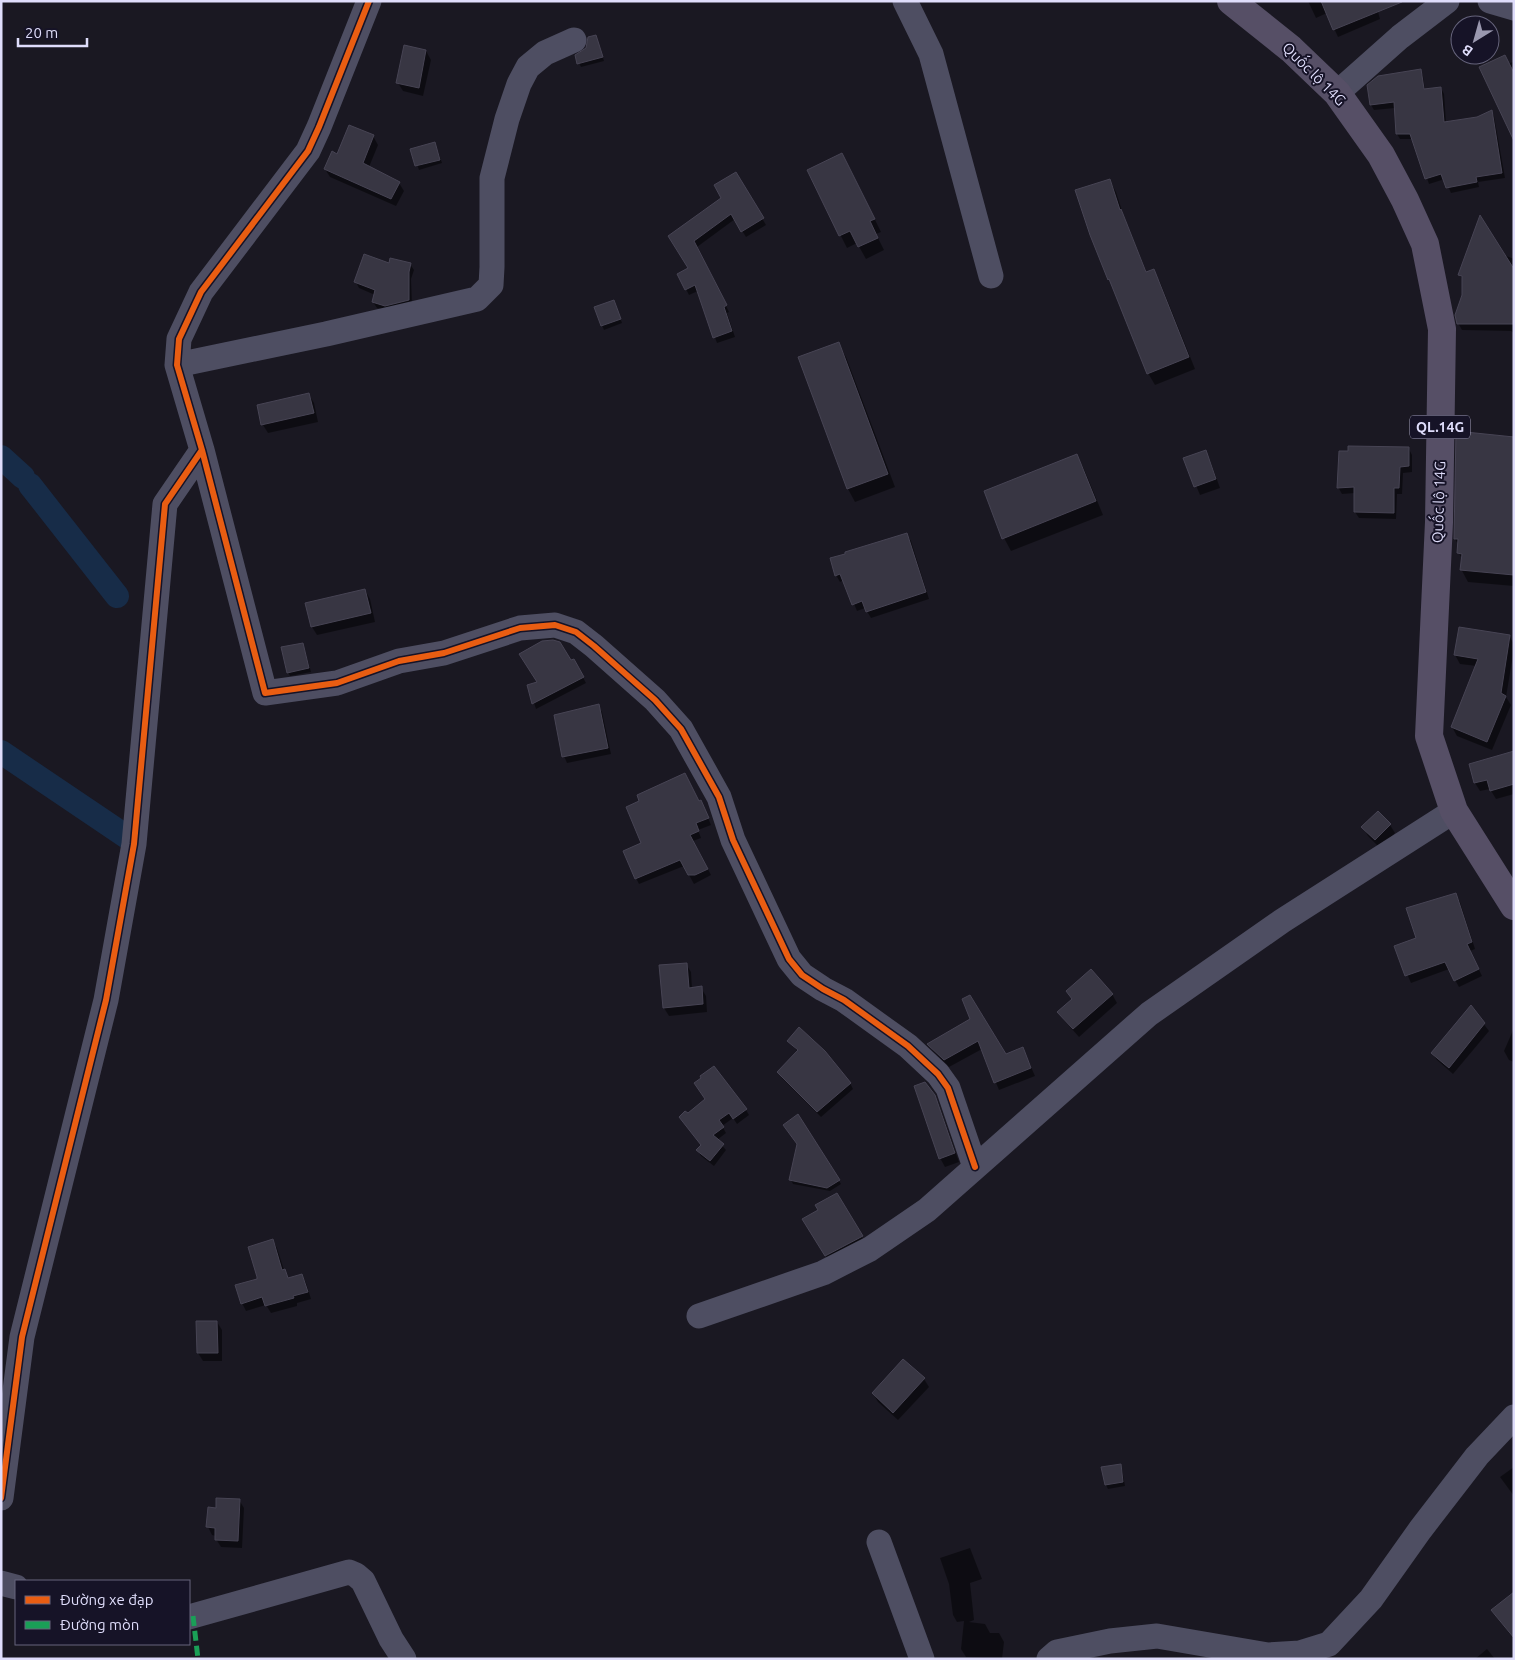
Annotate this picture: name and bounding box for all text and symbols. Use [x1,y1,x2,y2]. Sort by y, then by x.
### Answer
scale bar [18,15,86,47]
north arrow [1450,15,1500,65]
text: 20 m [25,24,58,41]
street label: Quốc lộ 14G [1279,37,1351,109]
text: B [1459,41,1476,60]
road number: QL.14G [1410,416,1470,438]
street label: Quốc lộ 14G [1427,460,1448,543]
legend [15,1580,190,1645]
text: Đường xe đạp [60,1591,153,1608]
text: Đường mòn [60,1616,139,1633]

